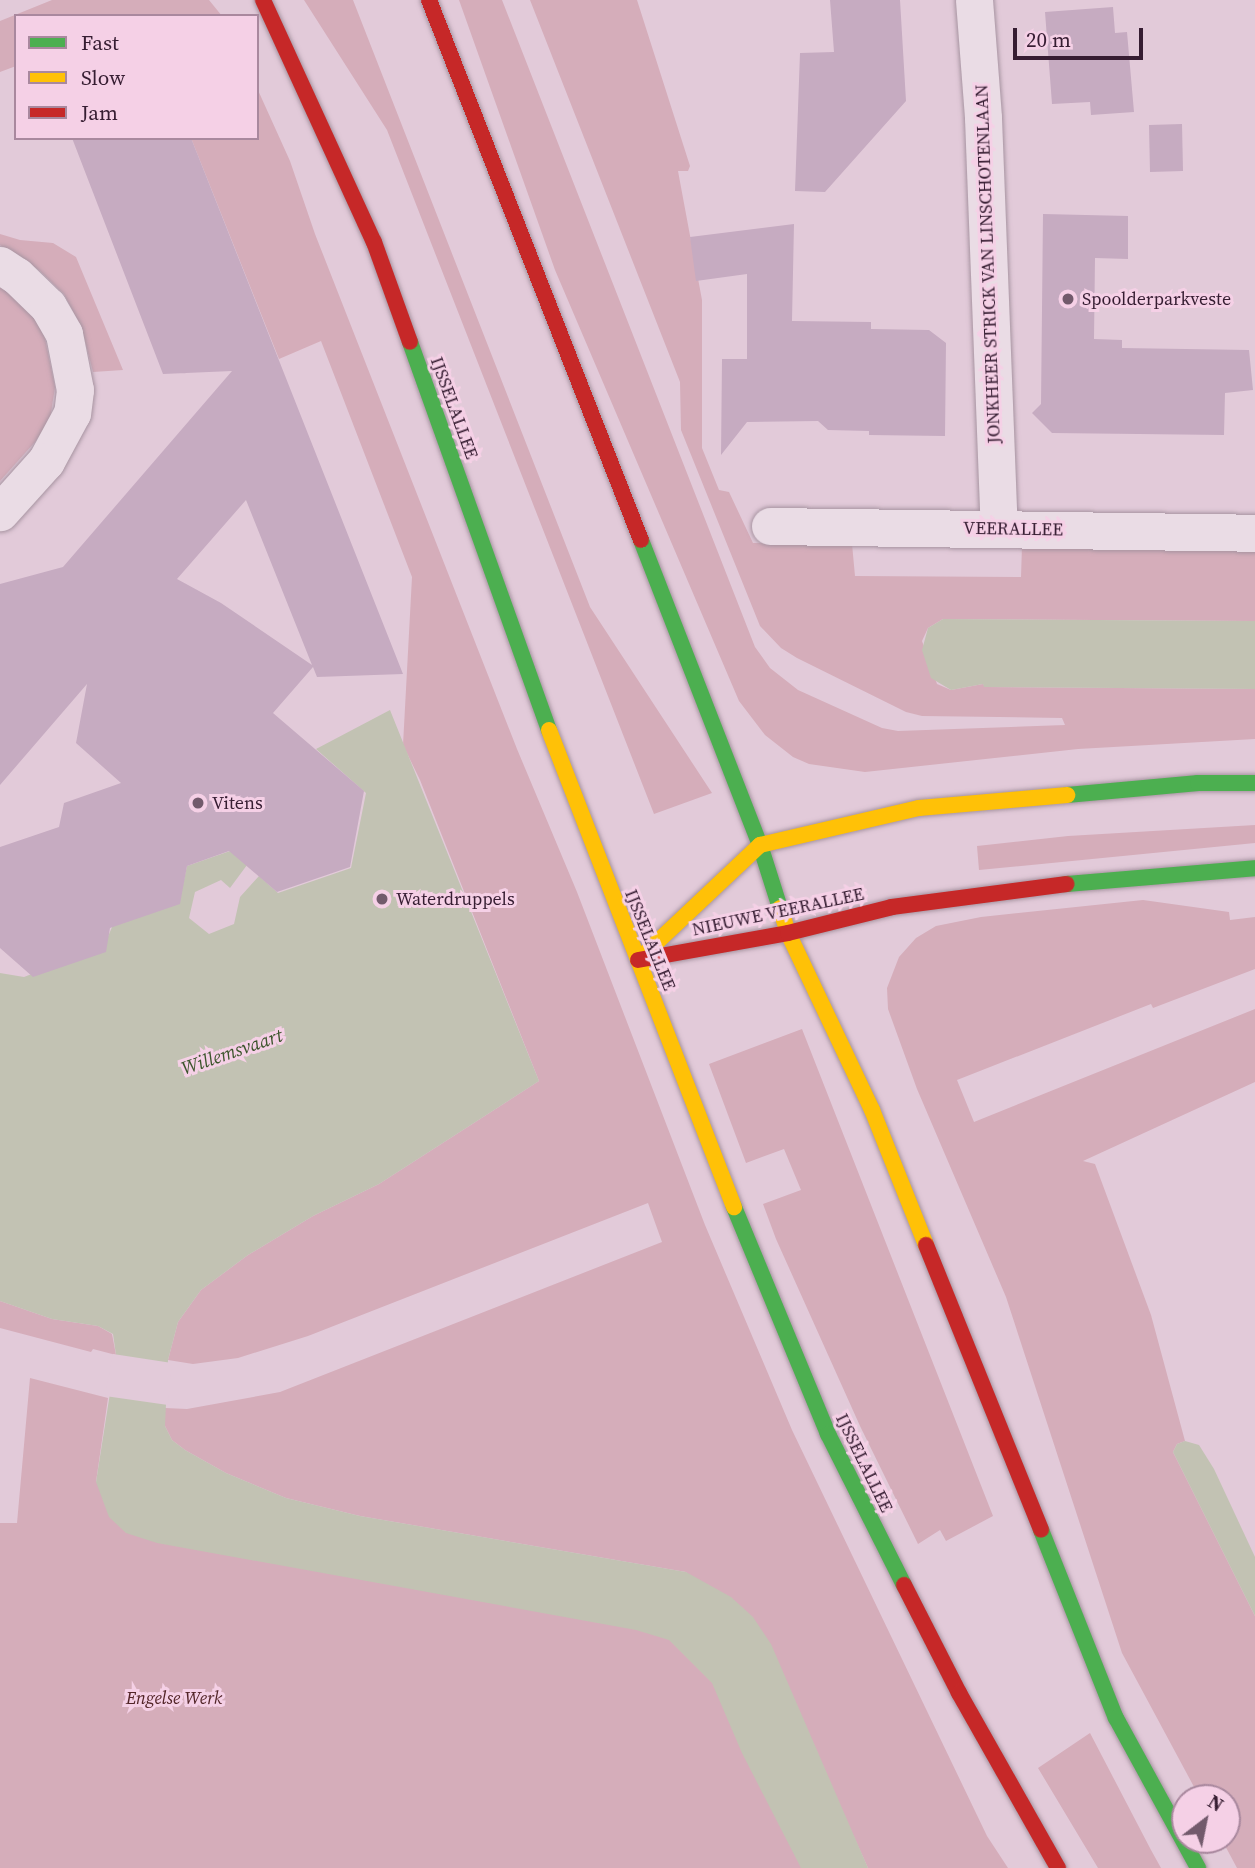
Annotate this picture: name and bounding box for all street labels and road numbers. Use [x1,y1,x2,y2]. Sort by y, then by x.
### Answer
street label: JONKHEER STRICK VAN LINSCHOTENLAAN [971,84,1005,444]
street label: IJSSELALLEE [426,354,482,462]
street label: VEERALLEE [963,517,1063,541]
street label: NIEUWE VEERALLEE [690,883,866,941]
street label: IJSSELALLEE [620,886,680,994]
street label: IJSSELALLEE [831,1410,897,1516]

